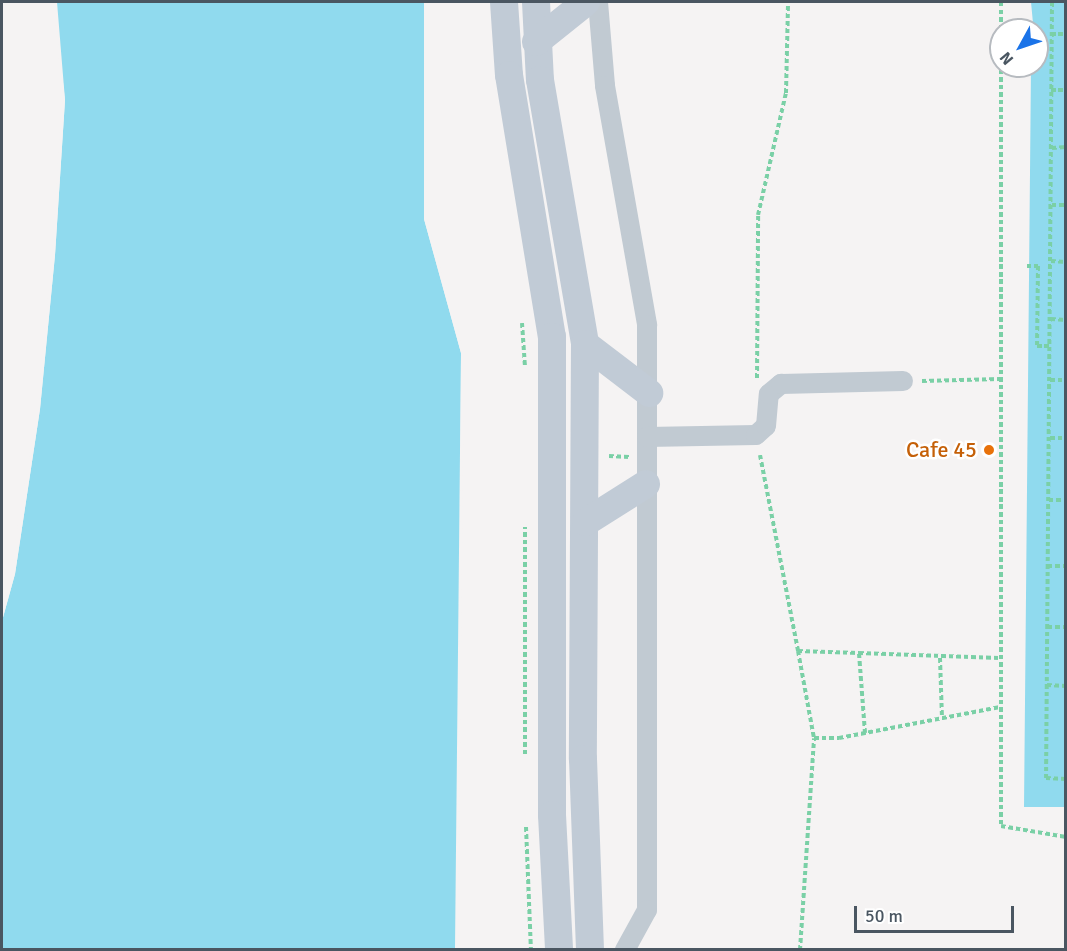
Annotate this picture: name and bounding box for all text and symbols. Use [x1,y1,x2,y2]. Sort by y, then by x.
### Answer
north arrow [989,18,1049,78]
text: N [996,48,1018,69]
place label: Cafe 45 [906,437,977,463]
marker: Cafe 45 [982,443,996,457]
scale bar [857,894,1018,932]
text: 50 m [865,905,903,927]

